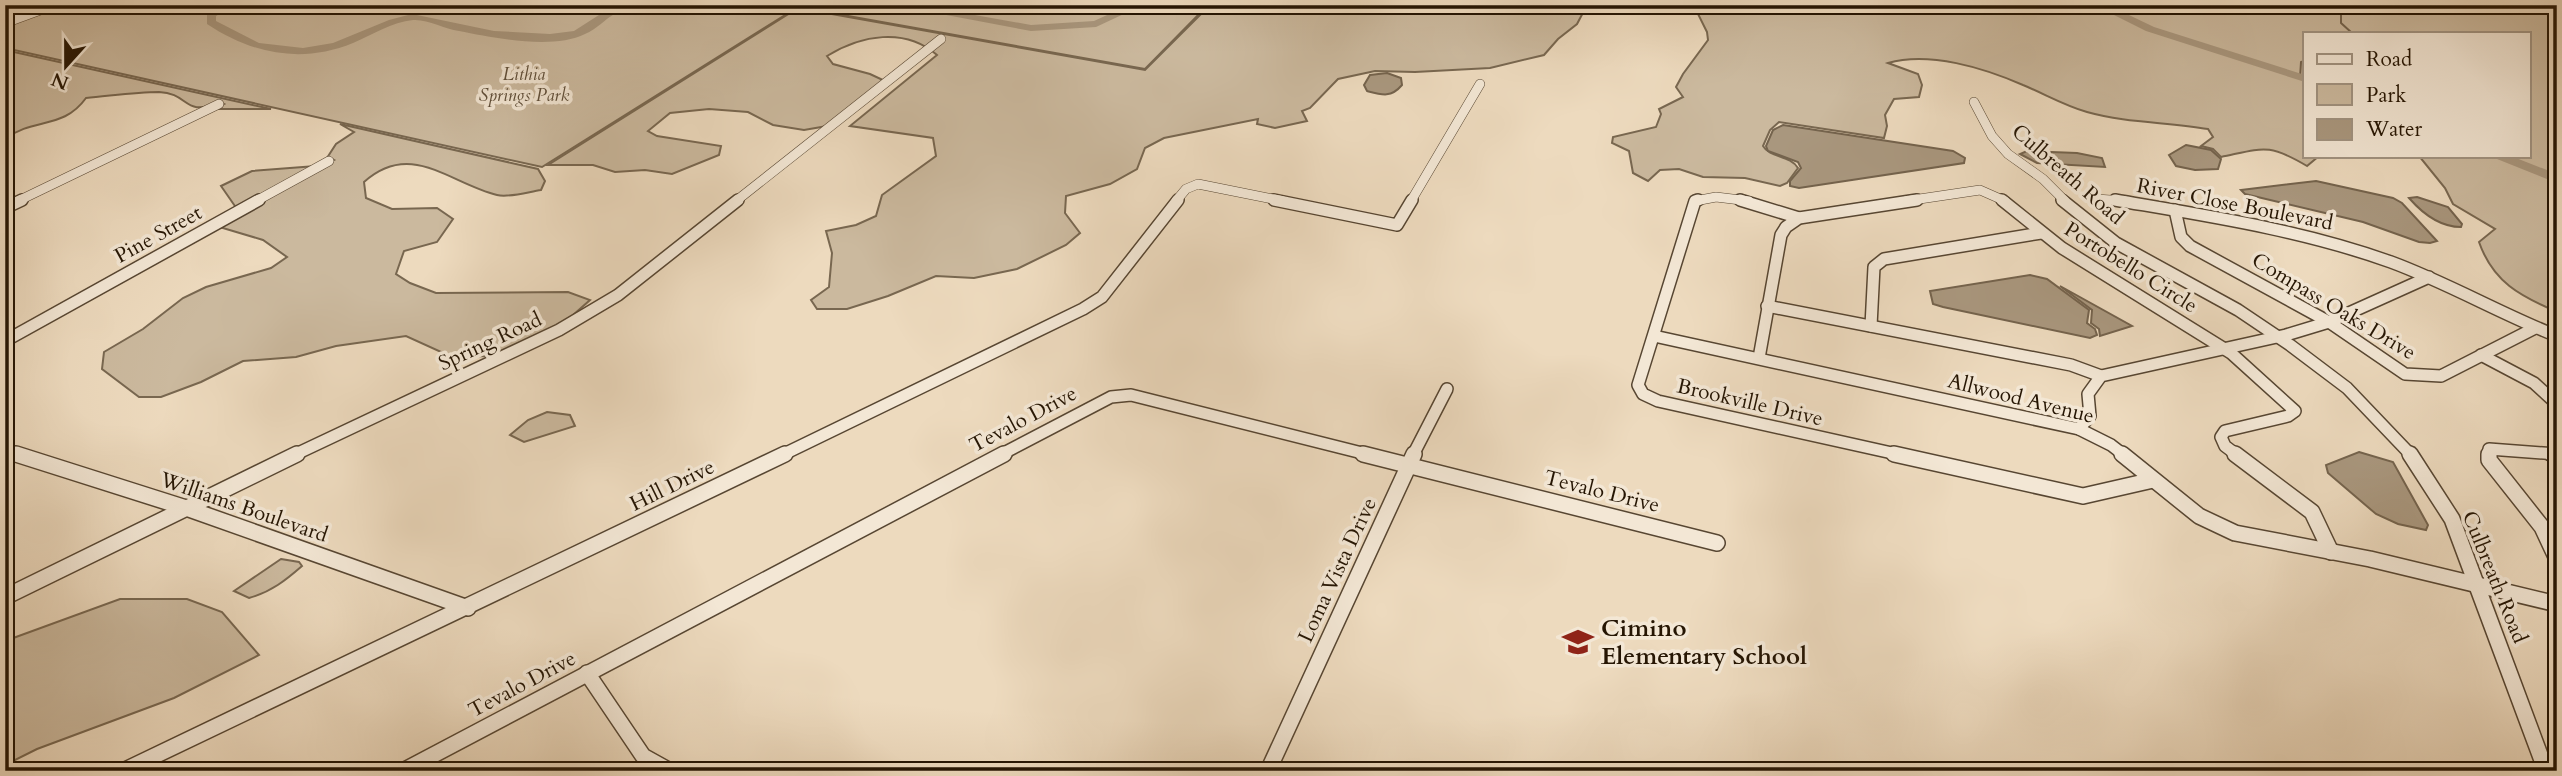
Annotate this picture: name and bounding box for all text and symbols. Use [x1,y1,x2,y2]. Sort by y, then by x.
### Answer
north arrow [32,32,102,102]
legend [2303,32,2530,158]
text: Road [2366,45,2412,74]
park label: Lithia Springs Park [479,62,569,108]
text: N [47,66,73,96]
text: Park [2366,81,2407,110]
text: Water [2365,115,2422,144]
street label: Culbreath Road [2005,117,2130,231]
street label: River Close Boulevard [2134,171,2336,238]
street label: Pine Street [109,198,208,270]
street label: Portobello Circle [2059,215,2203,320]
street label: Compass Oaks Drive [2246,246,2421,367]
street label: Spring Road [434,305,547,378]
street label: Allwood Avenue [1945,366,2097,431]
street label: Brookville Drive [1674,372,1826,433]
street label: Tevalo Drive [964,379,1082,460]
street label: Hill Drive [625,453,719,518]
street label: Tevalo Drive [1541,463,1663,520]
street label: Williams Boulevard [155,465,332,550]
street label: Loma Vista Drive [1291,493,1384,647]
street label: Culbreath Road [2455,507,2534,648]
place label: Cimino Elementary School [1601,612,1807,673]
school or university icon: Cimino Elementary School [1561,625,1595,659]
street label: Tevalo Drive [463,644,581,725]

